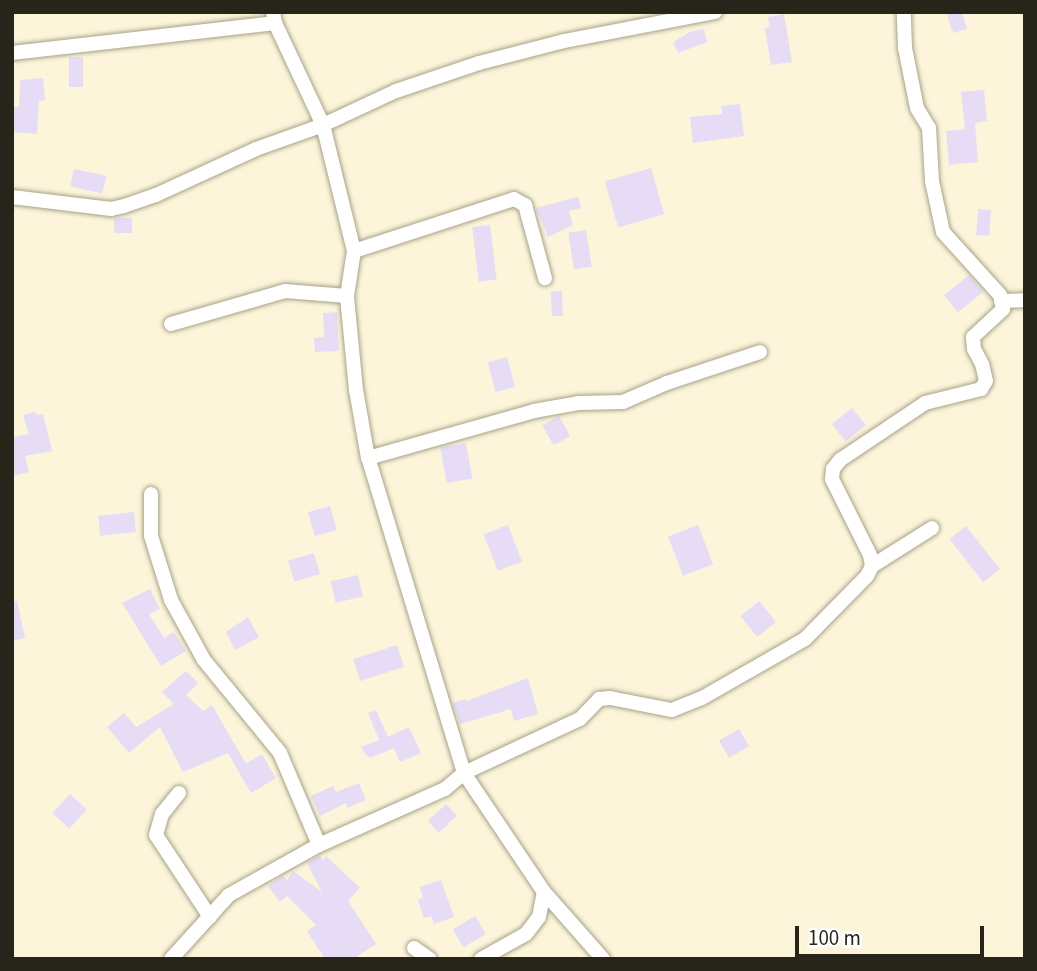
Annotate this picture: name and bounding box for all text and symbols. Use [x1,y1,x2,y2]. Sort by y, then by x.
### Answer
scale bar [799,912,988,956]
text: 100 m [808,923,861,953]

